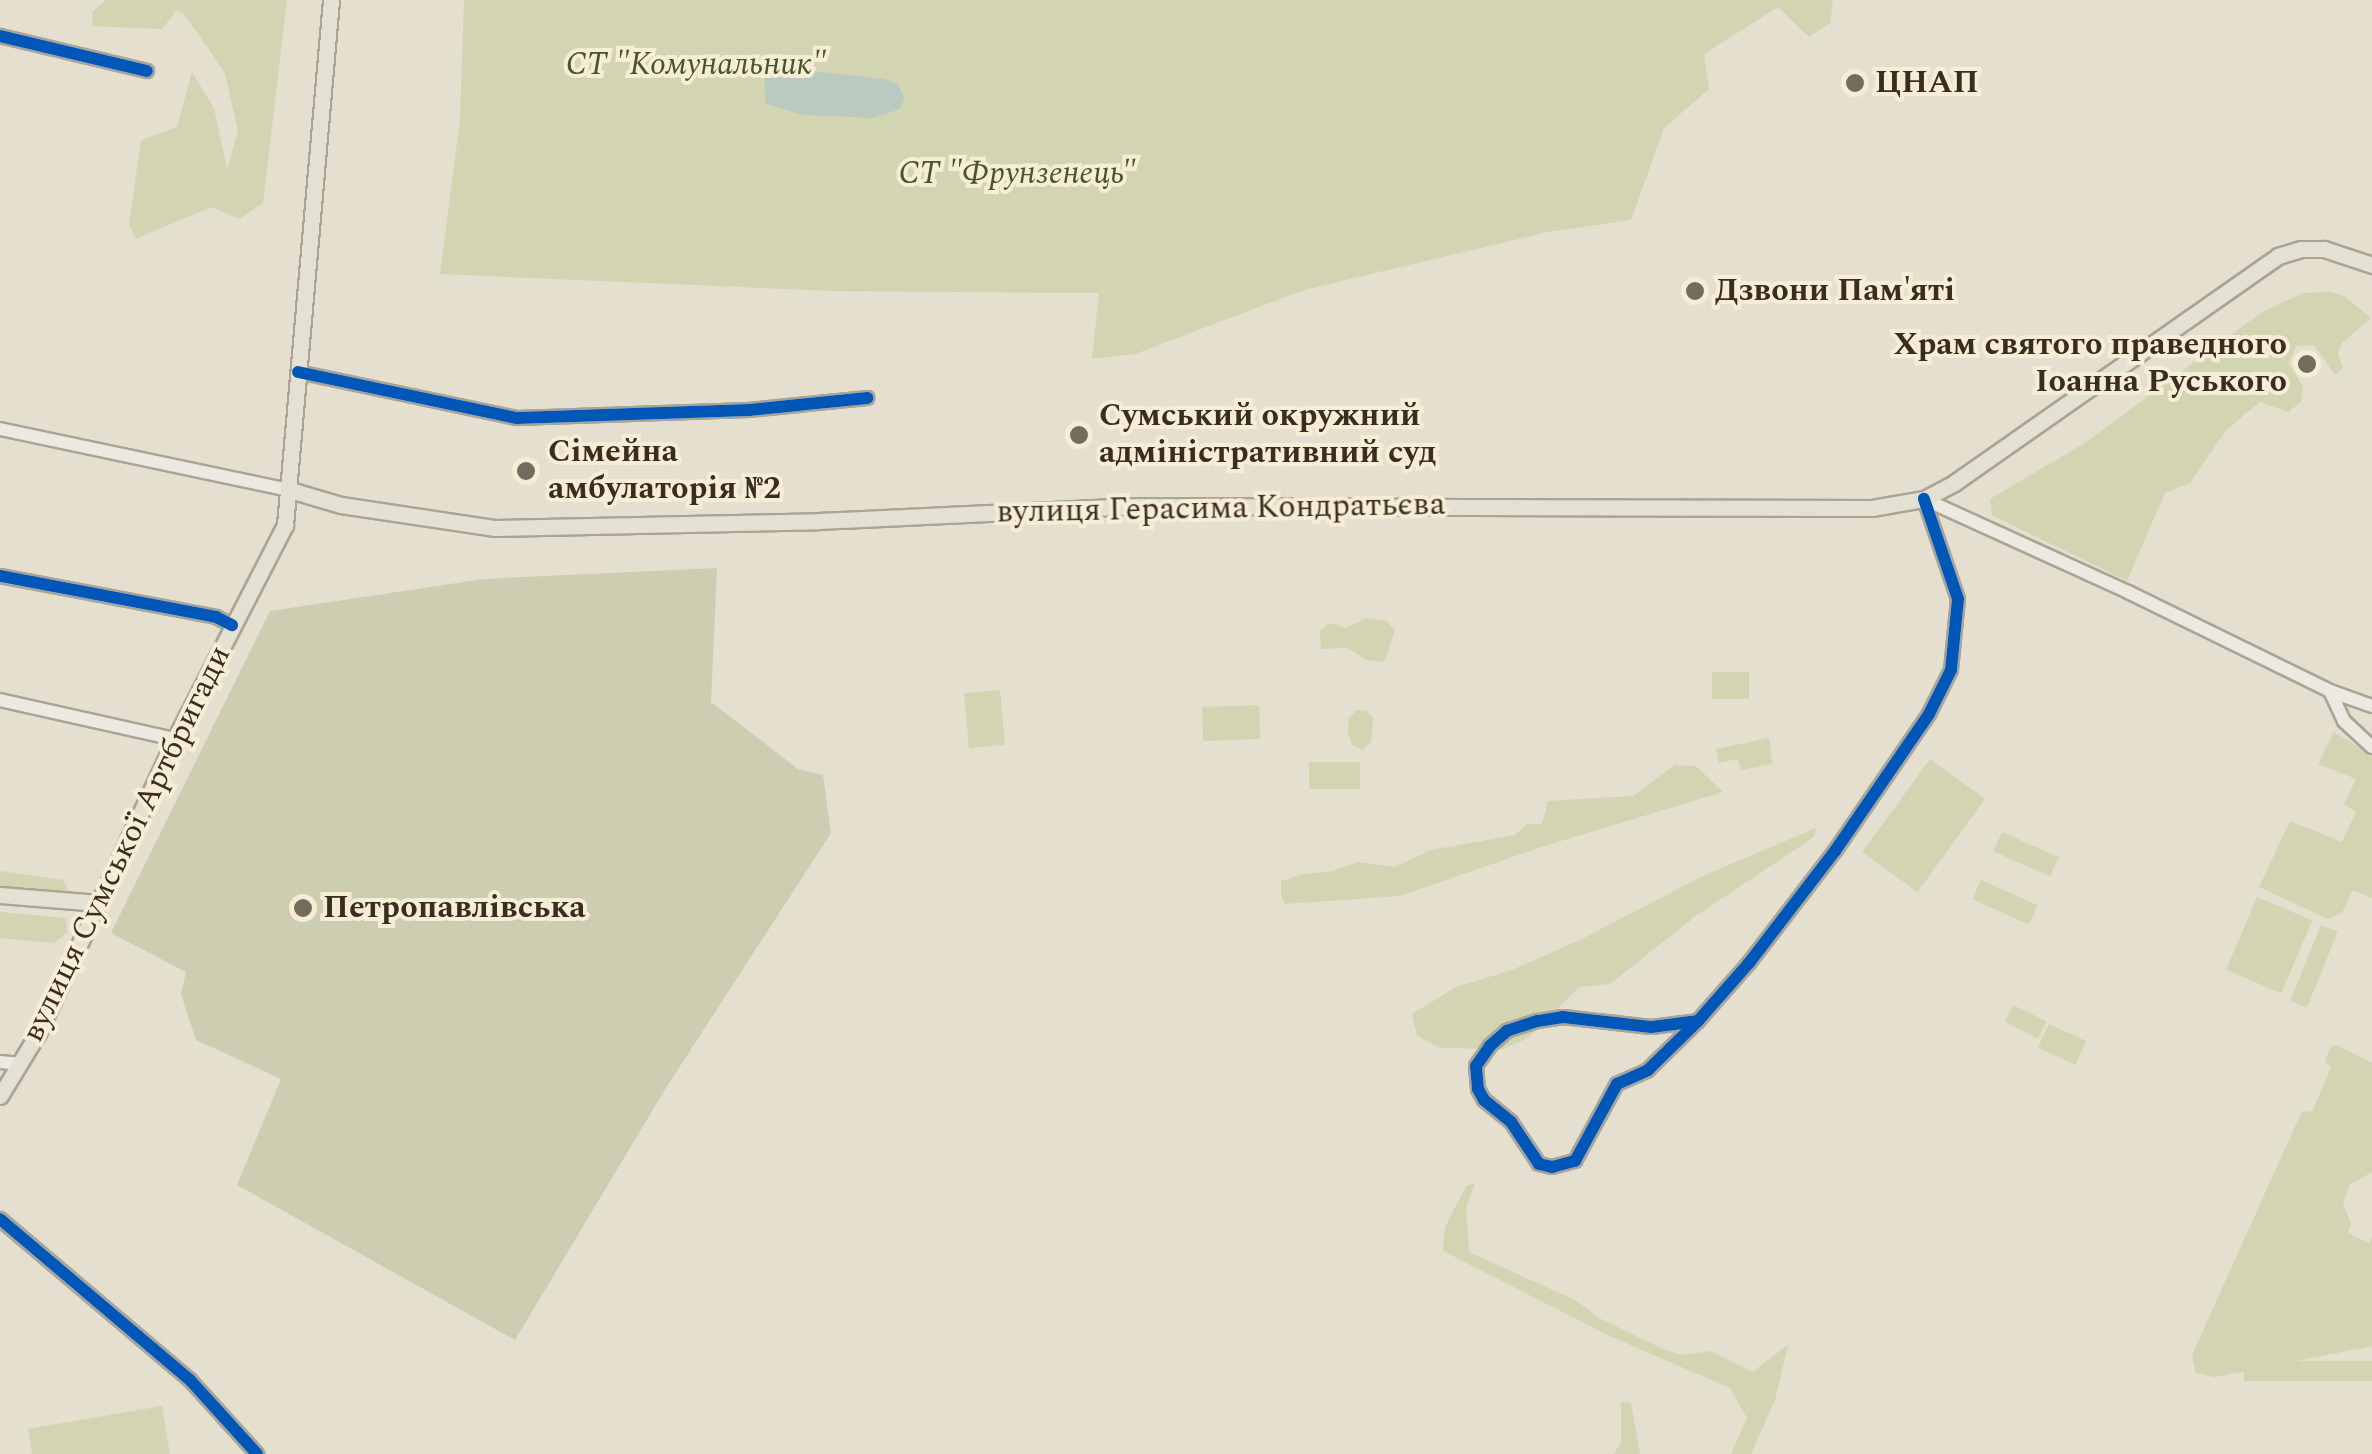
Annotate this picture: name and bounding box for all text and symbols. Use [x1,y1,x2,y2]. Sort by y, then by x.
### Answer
park label: СТ "Комунальник" [566,46,826,84]
place label: ЦНАП [1875,64,1979,102]
marker: ЦНАП [1844,72,1866,94]
park label: СТ "Фрунзенець" [898,155,1136,193]
place label: Дзвони Пам'яті [1715,272,1955,310]
marker: Дзвони Пам'яті [1684,280,1706,302]
place label: Храм святого праведного Іоанна Руського [1893,327,2287,402]
marker: Храм святого праведного Іоанна Руського [2296,353,2318,375]
place label: Сумський окружний адміністративний суд [1099,398,1436,473]
marker: Сумський окружний адміністративний суд [1068,424,1090,446]
place label: Сімейна амбулаторія №2 [548,434,781,509]
marker: Сімейна амбулаторія №2 [513,458,539,484]
street label: вулиця Герасима Кондратьєва [996,486,1446,532]
street label: вулиця Сумської Артбригади [14,640,240,1048]
place label: Петропавлівська [323,889,586,927]
marker: Петропавлівська [292,897,314,919]

